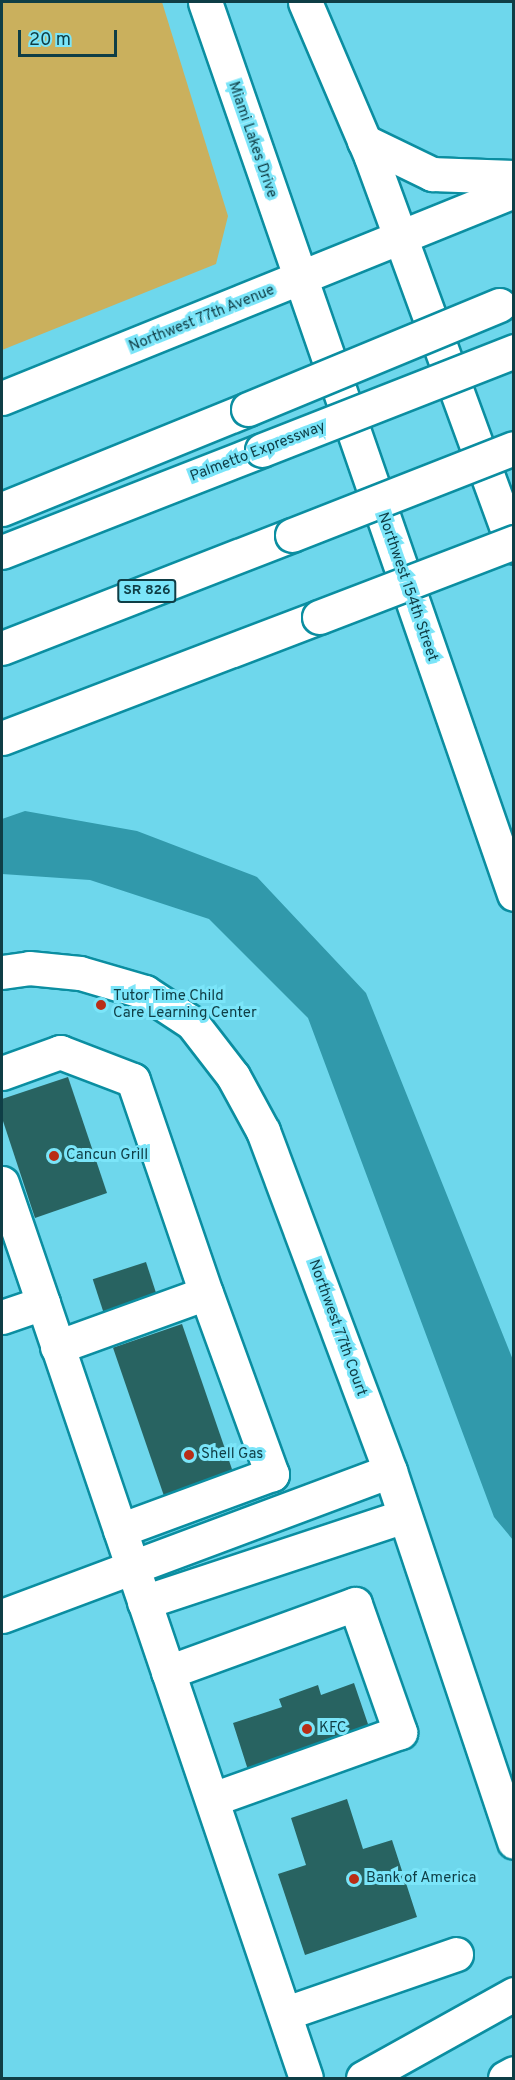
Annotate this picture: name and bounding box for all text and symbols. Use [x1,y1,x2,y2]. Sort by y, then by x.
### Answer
scale bar [21,18,120,56]
text: 20 m [29,29,71,52]
street label: Miami Lakes Drive [224,79,280,201]
street label: Northwest 77th Avenue [126,281,278,357]
street label: Palmetto Expressway [188,418,328,486]
street label: Northwest 154th Street [373,510,441,664]
road number: SR 826 [117,580,177,602]
place label: Tutor Time Child Care Learning Center [113,987,257,1022]
marker: Tutor Time Child Care Learning Center [94,998,108,1012]
place label: Cancun Grill [66,1147,148,1165]
marker: Cancun Grill [47,1149,61,1163]
street label: Northwest 77th Court [304,1257,370,1399]
place label: Shell Gas [201,1446,263,1464]
marker: Shell Gas [182,1448,196,1462]
place label: KFC [319,1720,347,1738]
marker: KFC [300,1722,314,1736]
place label: Bank of America [366,1870,477,1888]
marker: Bank of America [347,1872,361,1886]

